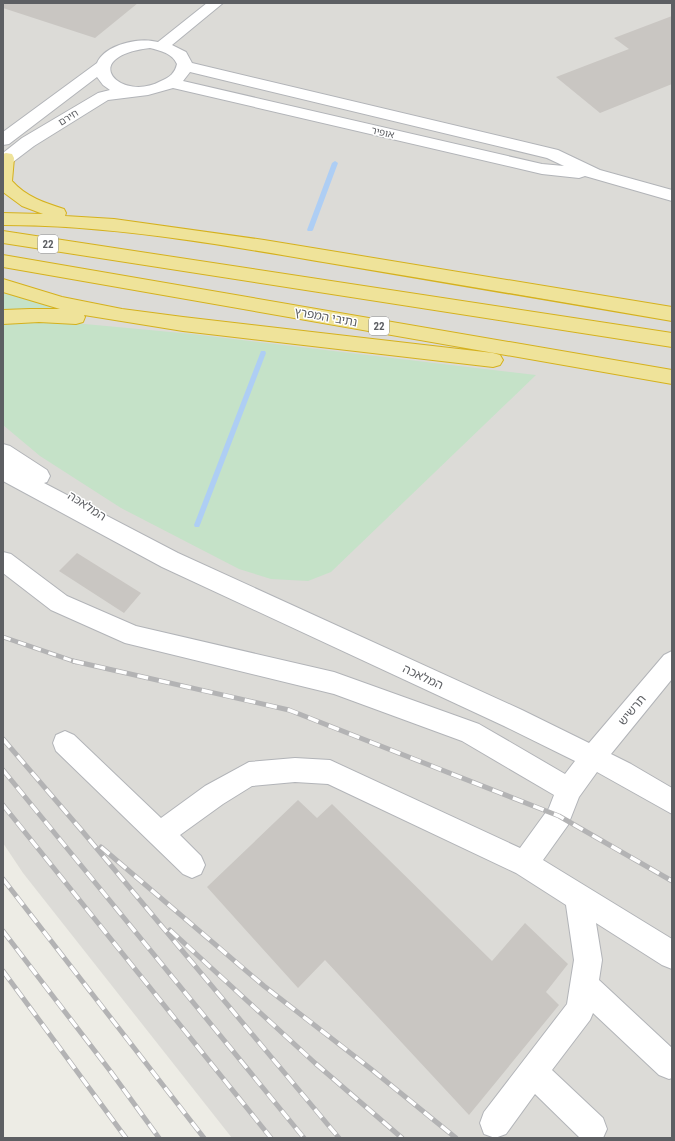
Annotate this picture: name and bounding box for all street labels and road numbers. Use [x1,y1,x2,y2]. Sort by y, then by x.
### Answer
street label: חירם [56,107,80,128]
street label: אופיר [370,125,395,140]
road number: 22 [38,235,58,253]
street label: נתיבי המפרץ [294,305,358,329]
road number: 22 [369,317,389,335]
street label: המלאכה [65,488,109,524]
street label: המלאכה [401,662,445,692]
street label: תרשיש [615,692,649,728]

